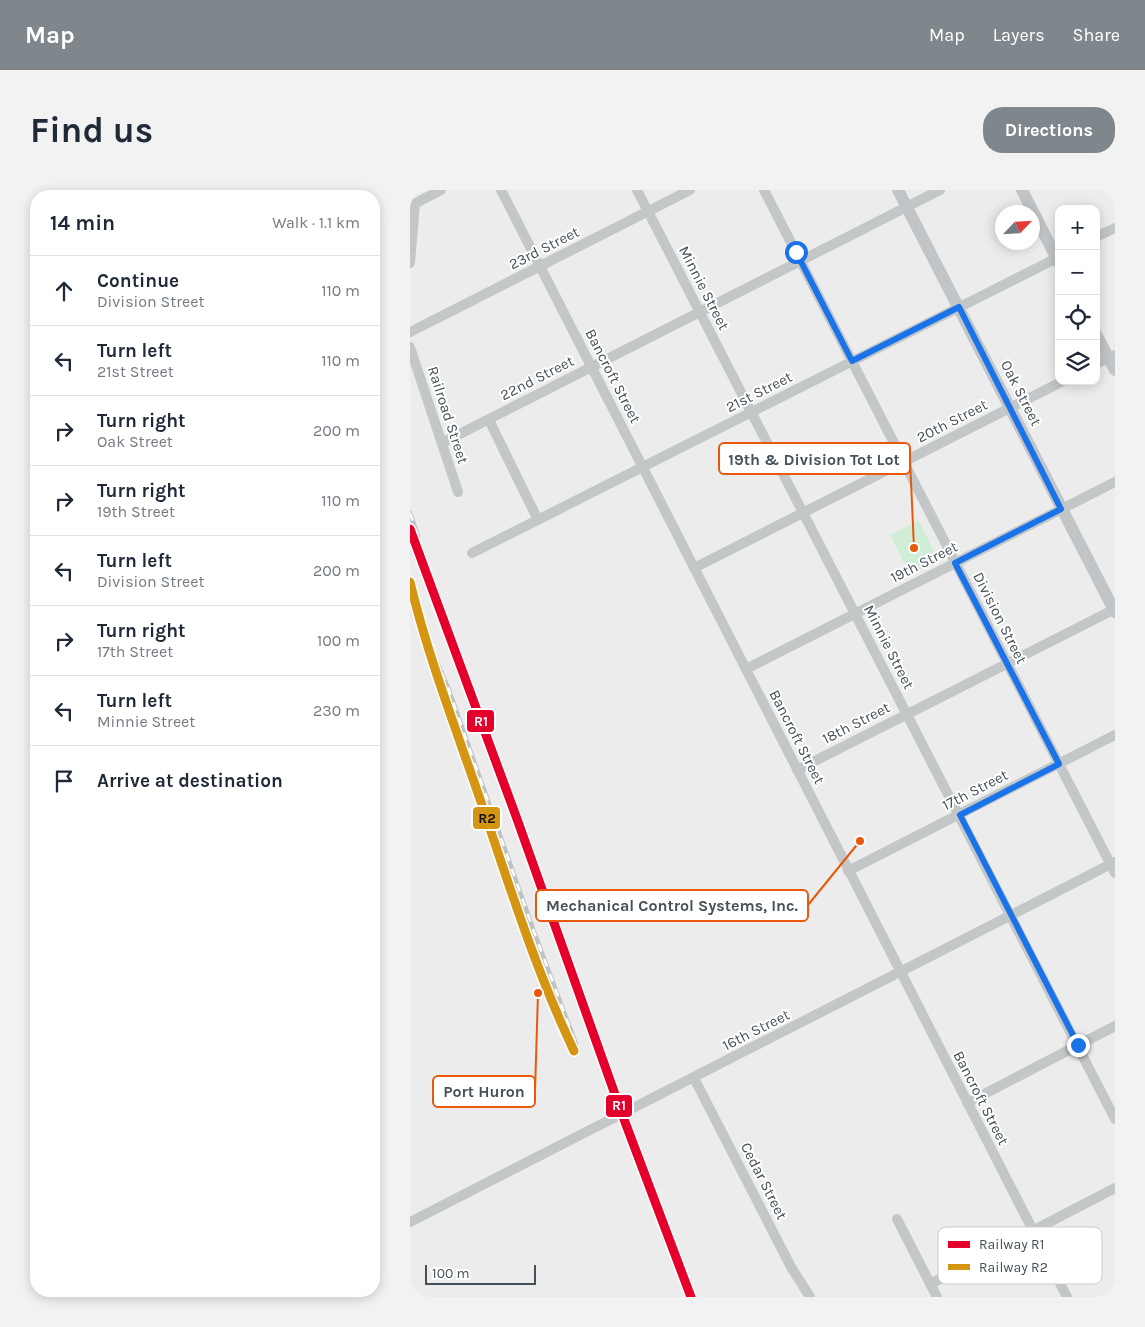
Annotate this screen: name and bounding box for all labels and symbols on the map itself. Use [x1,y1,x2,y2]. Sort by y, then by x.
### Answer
north arrow [995,205,1040,250]
street label: 23rd Street [506,222,583,273]
route start [785,241,808,264]
street label: Minnie Street [675,243,733,333]
street label: Bancroft Street [581,326,645,427]
street label: 22nd Street [497,352,577,404]
street label: Oak Street [997,357,1045,429]
street label: Railroad Street [424,364,472,466]
street label: 21st Street [723,367,795,416]
street label: 20th Street [914,395,991,447]
callout: 19th & Division Tot Lot [719,443,910,474]
text: 19th & Division Tot Lot [728,450,900,469]
street label: 19th Street [887,537,961,587]
street label: Division Street [969,569,1031,667]
street label: Minnie Street [860,602,918,692]
street label: Bancroft Street [765,687,829,788]
street label: 18th Street [819,698,893,748]
line badge: R1 [466,709,495,733]
text: R1 [474,713,488,730]
street label: 17th Street [939,766,1011,814]
line badge: R2 [472,806,501,830]
text: R2 [478,810,496,827]
callout: Mechanical Control Systems, Inc. [536,890,808,921]
text: Mechanical Control Systems, Inc. [546,896,799,915]
street label: 16th Street [719,1005,793,1055]
route end [1067,1034,1090,1057]
street label: Bancroft Street [949,1048,1013,1149]
callout: Port Huron [433,1076,535,1107]
text: Port Huron [443,1082,525,1101]
line badge: R1 [605,1094,633,1118]
text: R1 [612,1097,626,1114]
street label: Cedar Street [737,1139,791,1223]
legend [938,1227,1102,1284]
text: Railway R1 [979,1236,1044,1253]
text: Railway R2 [979,1259,1048,1276]
scale bar [425,1262,536,1285]

